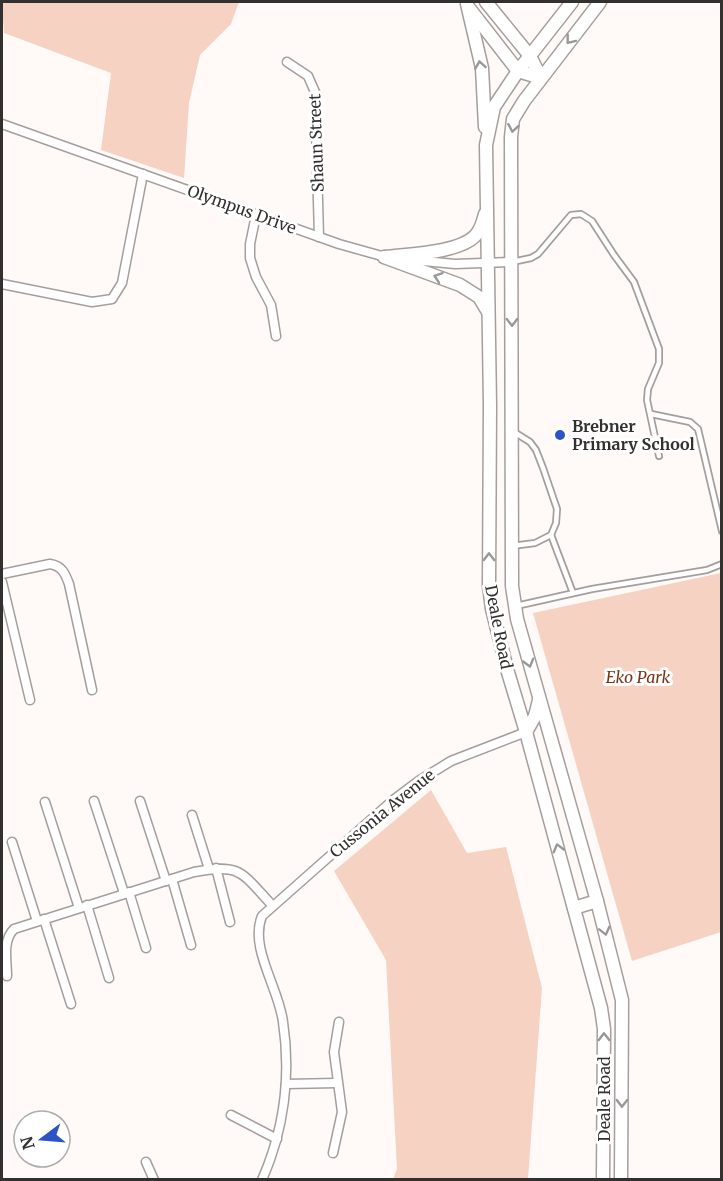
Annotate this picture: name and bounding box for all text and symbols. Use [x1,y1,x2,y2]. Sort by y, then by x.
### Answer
one-way arrow [567,33,578,44]
one-way arrow [475,61,487,70]
street label: Shaun Street [304,93,328,193]
one-way arrow [507,123,519,132]
street label: Olympus Drive [185,180,299,238]
one-way arrow [433,272,444,285]
one-way arrow [506,318,518,327]
place label: Brebner Primary School [572,416,695,454]
marker: Brebner Primary School [553,428,567,442]
one-way arrow [483,553,495,562]
street label: Deale Road [481,583,517,671]
one-way arrow [522,657,534,668]
park label: Eko Park [606,667,671,687]
street label: Cussonia Avenue [325,764,439,862]
one-way arrow [553,843,565,854]
one-way arrow [597,926,610,936]
one-way arrow [598,1033,610,1042]
street label: Deale Road [594,1056,614,1142]
one-way arrow [616,1098,628,1107]
north arrow [12,1109,72,1169]
text: N [16,1134,39,1152]

